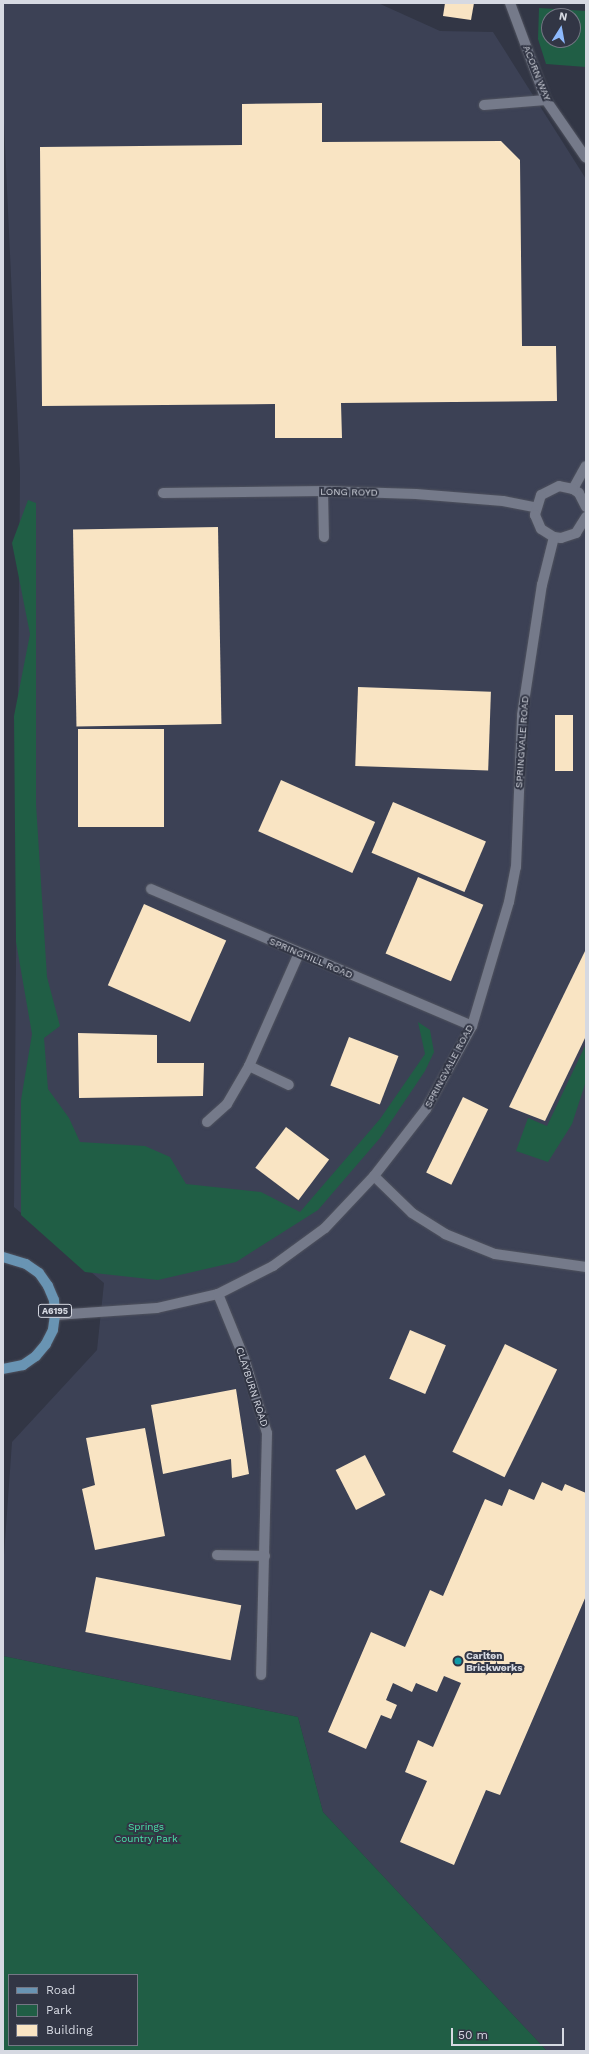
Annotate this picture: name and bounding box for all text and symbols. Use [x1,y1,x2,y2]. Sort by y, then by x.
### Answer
north arrow [541,8,581,48]
text: N [558,10,568,24]
street label: ACORN WAY [520,43,554,103]
street label: LONG ROYD [320,485,378,499]
street label: SPRINGVALE ROAD [513,695,531,789]
street label: SPRINGHILL ROAD [267,935,355,981]
street label: SPRINGVALE ROAD [422,1022,476,1110]
road number: A6195 [37,1304,73,1318]
street label: CLAYBURN ROAD [233,1346,271,1428]
place label: Carlton Brickworks [466,1649,523,1672]
marker: Carlton Brickworks [453,1656,463,1666]
park label: Springs Country Park [114,1820,178,1844]
legend [8,1974,138,2046]
text: Road [46,1983,75,1997]
text: Park [46,2003,72,2017]
scale bar [453,2020,566,2046]
text: Building [46,2023,93,2037]
text: 50 m [458,2028,488,2042]

